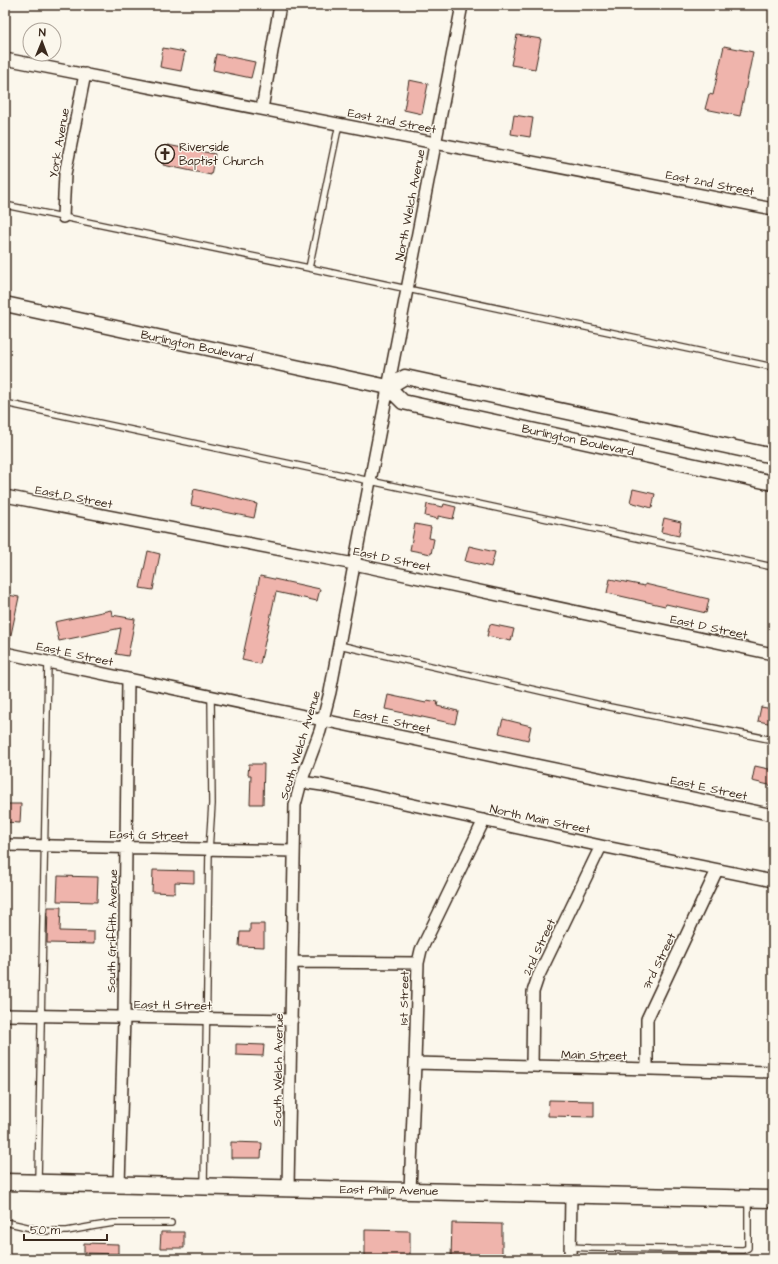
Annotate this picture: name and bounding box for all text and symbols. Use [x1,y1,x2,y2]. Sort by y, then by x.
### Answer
north arrow [22,22,62,62]
text: N [39,25,46,40]
street label: East 2nd Street [346,105,438,138]
street label: York Avenue [45,106,74,180]
place label: Riverside Baptist Church [179,139,263,170]
church icon: Riverside Baptist Church [154,143,176,165]
street label: North Welch Avenue [391,147,430,262]
street label: East 2nd Street [664,167,756,200]
street label: Burlington Boulevard [139,326,255,368]
street label: Burlington Boulevard [520,420,636,462]
street label: East D Street [34,482,114,513]
street label: East D Street [352,543,432,576]
street label: East D Street [669,611,749,644]
street label: East E Street [35,638,115,671]
street label: South Welch Avenue [276,688,325,802]
street label: East E Street [352,705,432,738]
street label: East E Street [669,772,749,805]
street label: North Main Street [488,801,592,838]
street label: East G Street [109,826,189,845]
street label: South Griffith Avenue [103,869,122,993]
street label: 2nd Street [519,916,560,978]
street label: 3rd Street [639,930,680,992]
street label: 1st Street [396,971,413,1025]
street label: East H Street [134,996,212,1015]
street label: South Welch Avenue [269,1013,288,1127]
street label: Main Street [561,1046,627,1065]
street label: East Philip Avenue [340,1181,439,1200]
scale bar [24,1216,107,1242]
text: 50 m [30,1222,61,1239]

